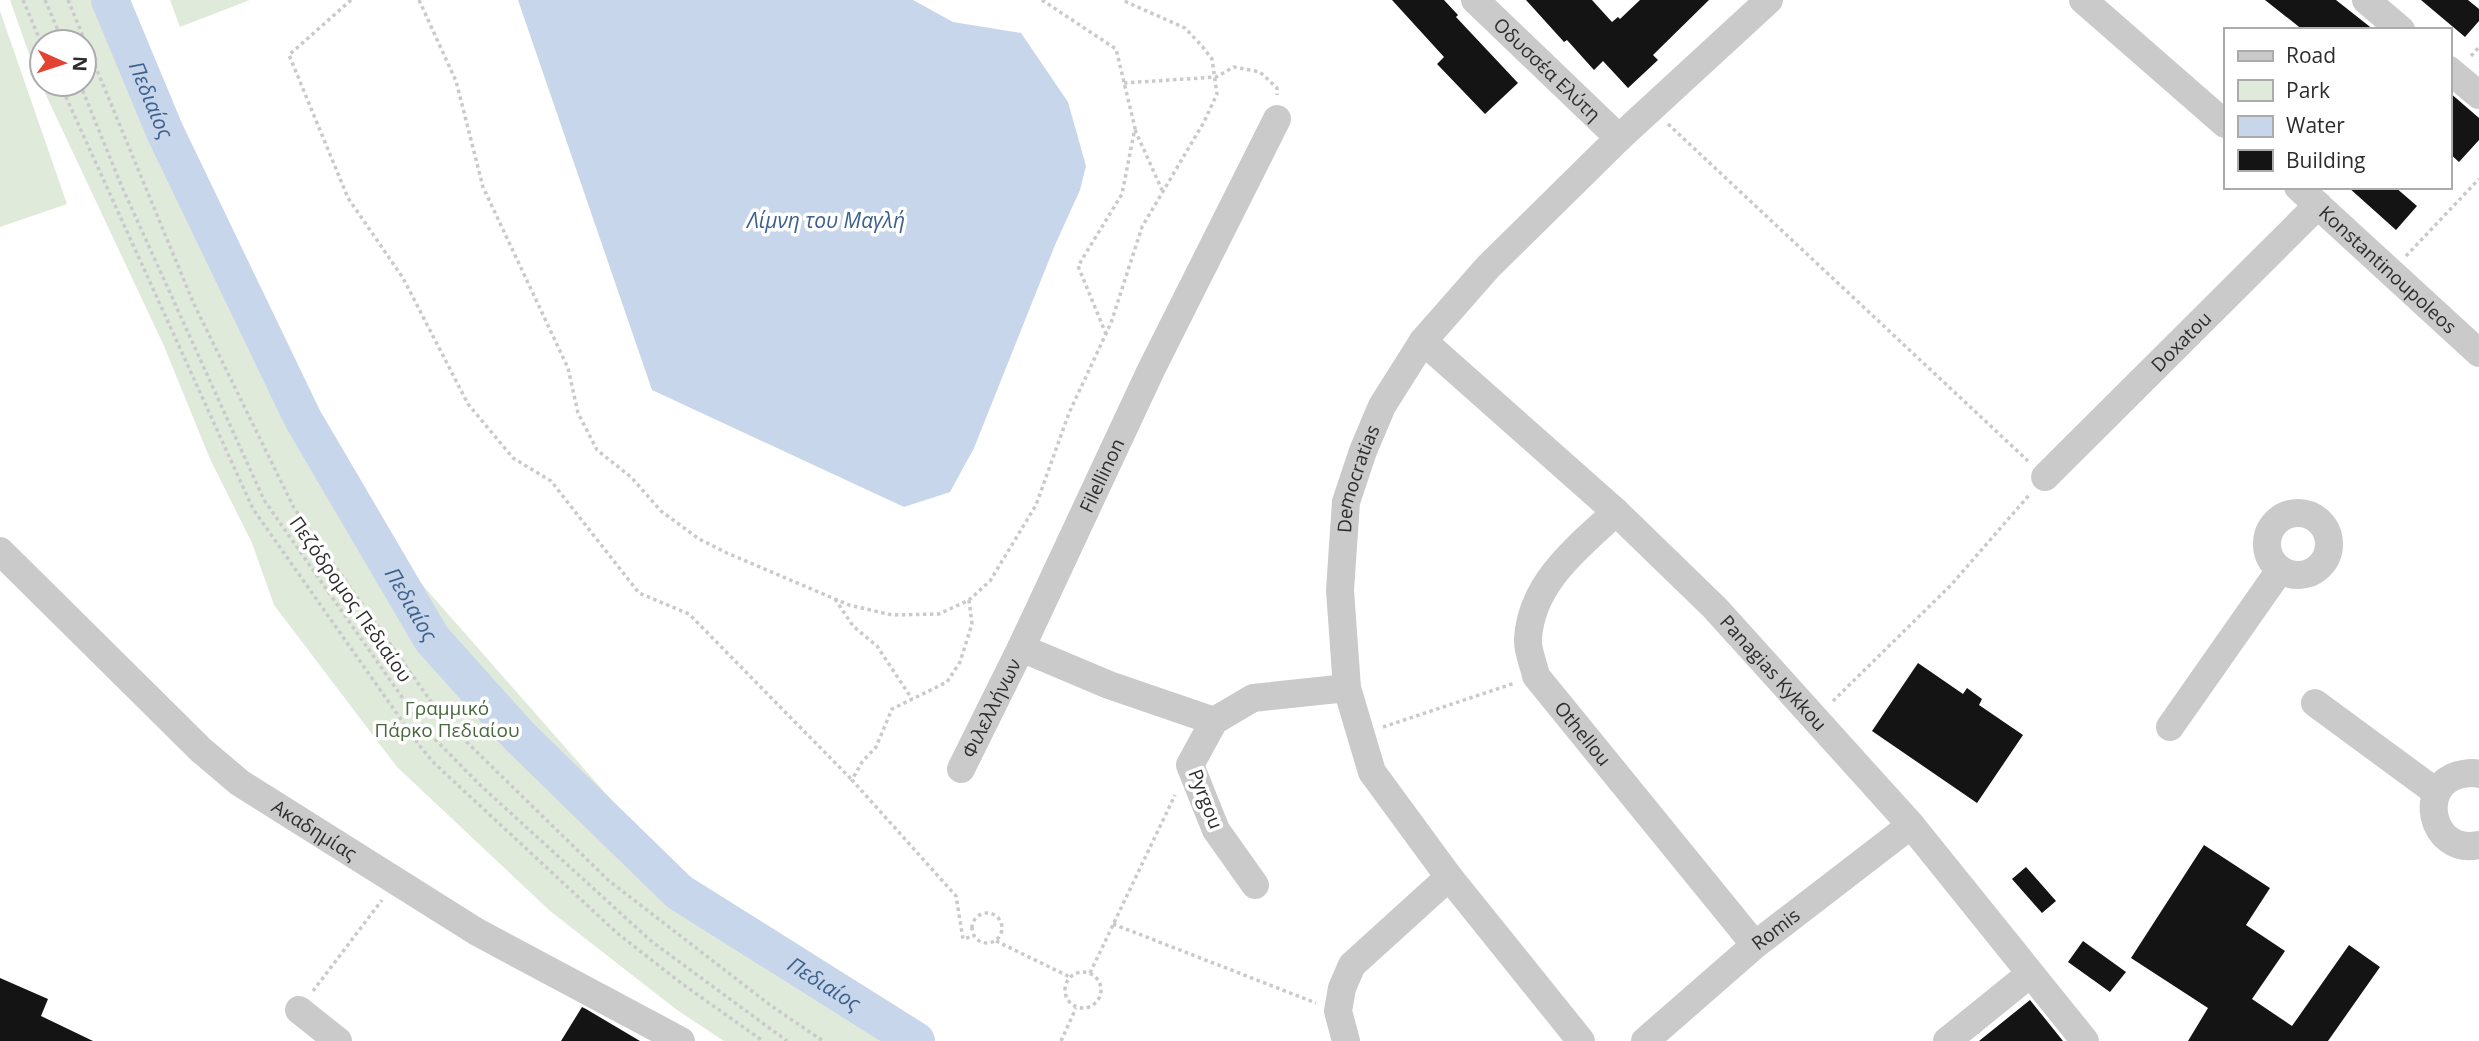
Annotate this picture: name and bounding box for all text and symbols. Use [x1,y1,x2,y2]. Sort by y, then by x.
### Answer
street label: Οδυσσέα Ελύτη [1488,11,1607,127]
north arrow [28,28,98,98]
legend [2224,28,2451,189]
text: Road [2286,41,2336,69]
text: N [67,55,93,72]
water label: Πεδιαίος [123,57,180,144]
text: Park [2286,76,2330,104]
text: Water [2286,111,2345,139]
text: Building [2286,146,2365,174]
street label: Konstantinoupoleos [2313,200,2462,339]
water label: Λίμνη του Μαγλή [745,206,905,234]
street label: Doxatou [2145,306,2217,377]
street label: Democratias [1331,421,1386,534]
street label: Filellinon [1073,434,1130,517]
street label: Πεζόδρομος Πεδιαίου [284,511,418,687]
water label: Πεδιαίος [379,562,444,647]
street label: Panagias Kykkou [1714,609,1833,736]
street label: Φιλελλήνων [956,654,1027,762]
park label: Γραμμικό Πάρκο Πεδιαίου [374,695,520,743]
street label: Othellou [1549,696,1617,771]
street label: Pyrgou [1183,765,1229,833]
street label: Ακαδημίας [267,793,362,866]
street label: Romis [1746,902,1805,956]
water label: Πεδιαίος [782,950,867,1017]

